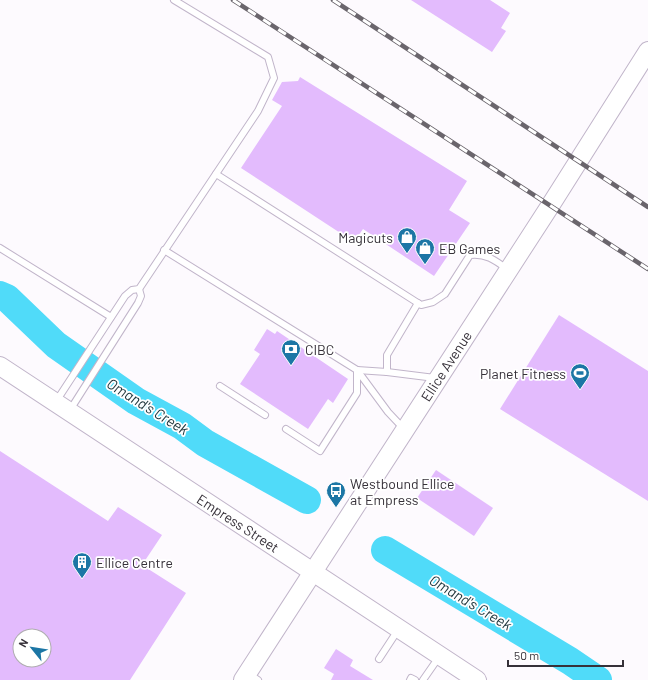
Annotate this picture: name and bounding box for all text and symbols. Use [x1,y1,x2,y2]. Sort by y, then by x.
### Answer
shop icon: Magicuts [396,226,418,254]
place label: Magicuts [338,229,393,246]
shop icon: EB Games [414,237,436,265]
place label: EB Games [439,240,501,257]
street label: Ellice Avenue [417,328,475,404]
bank icon: CIBC [280,338,302,366]
place label: CIBC [305,341,334,358]
sports icon: Planet Fitness [569,362,591,390]
place label: Planet Fitness [480,365,566,382]
water label: Omand's Creek [104,374,193,439]
place label: Westbound Ellice at Empress [350,475,455,508]
bus stop icon: Westbound Ellice at Empress [325,480,347,508]
street label: Empress Street [194,490,282,556]
building icon: Ellice Centre [71,551,93,579]
place label: Ellice Centre [96,554,173,571]
water label: Omand's Creek [427,570,516,634]
north arrow [12,628,52,668]
text: N [15,636,30,649]
scale bar [508,642,623,668]
text: 50 m [514,648,539,662]

